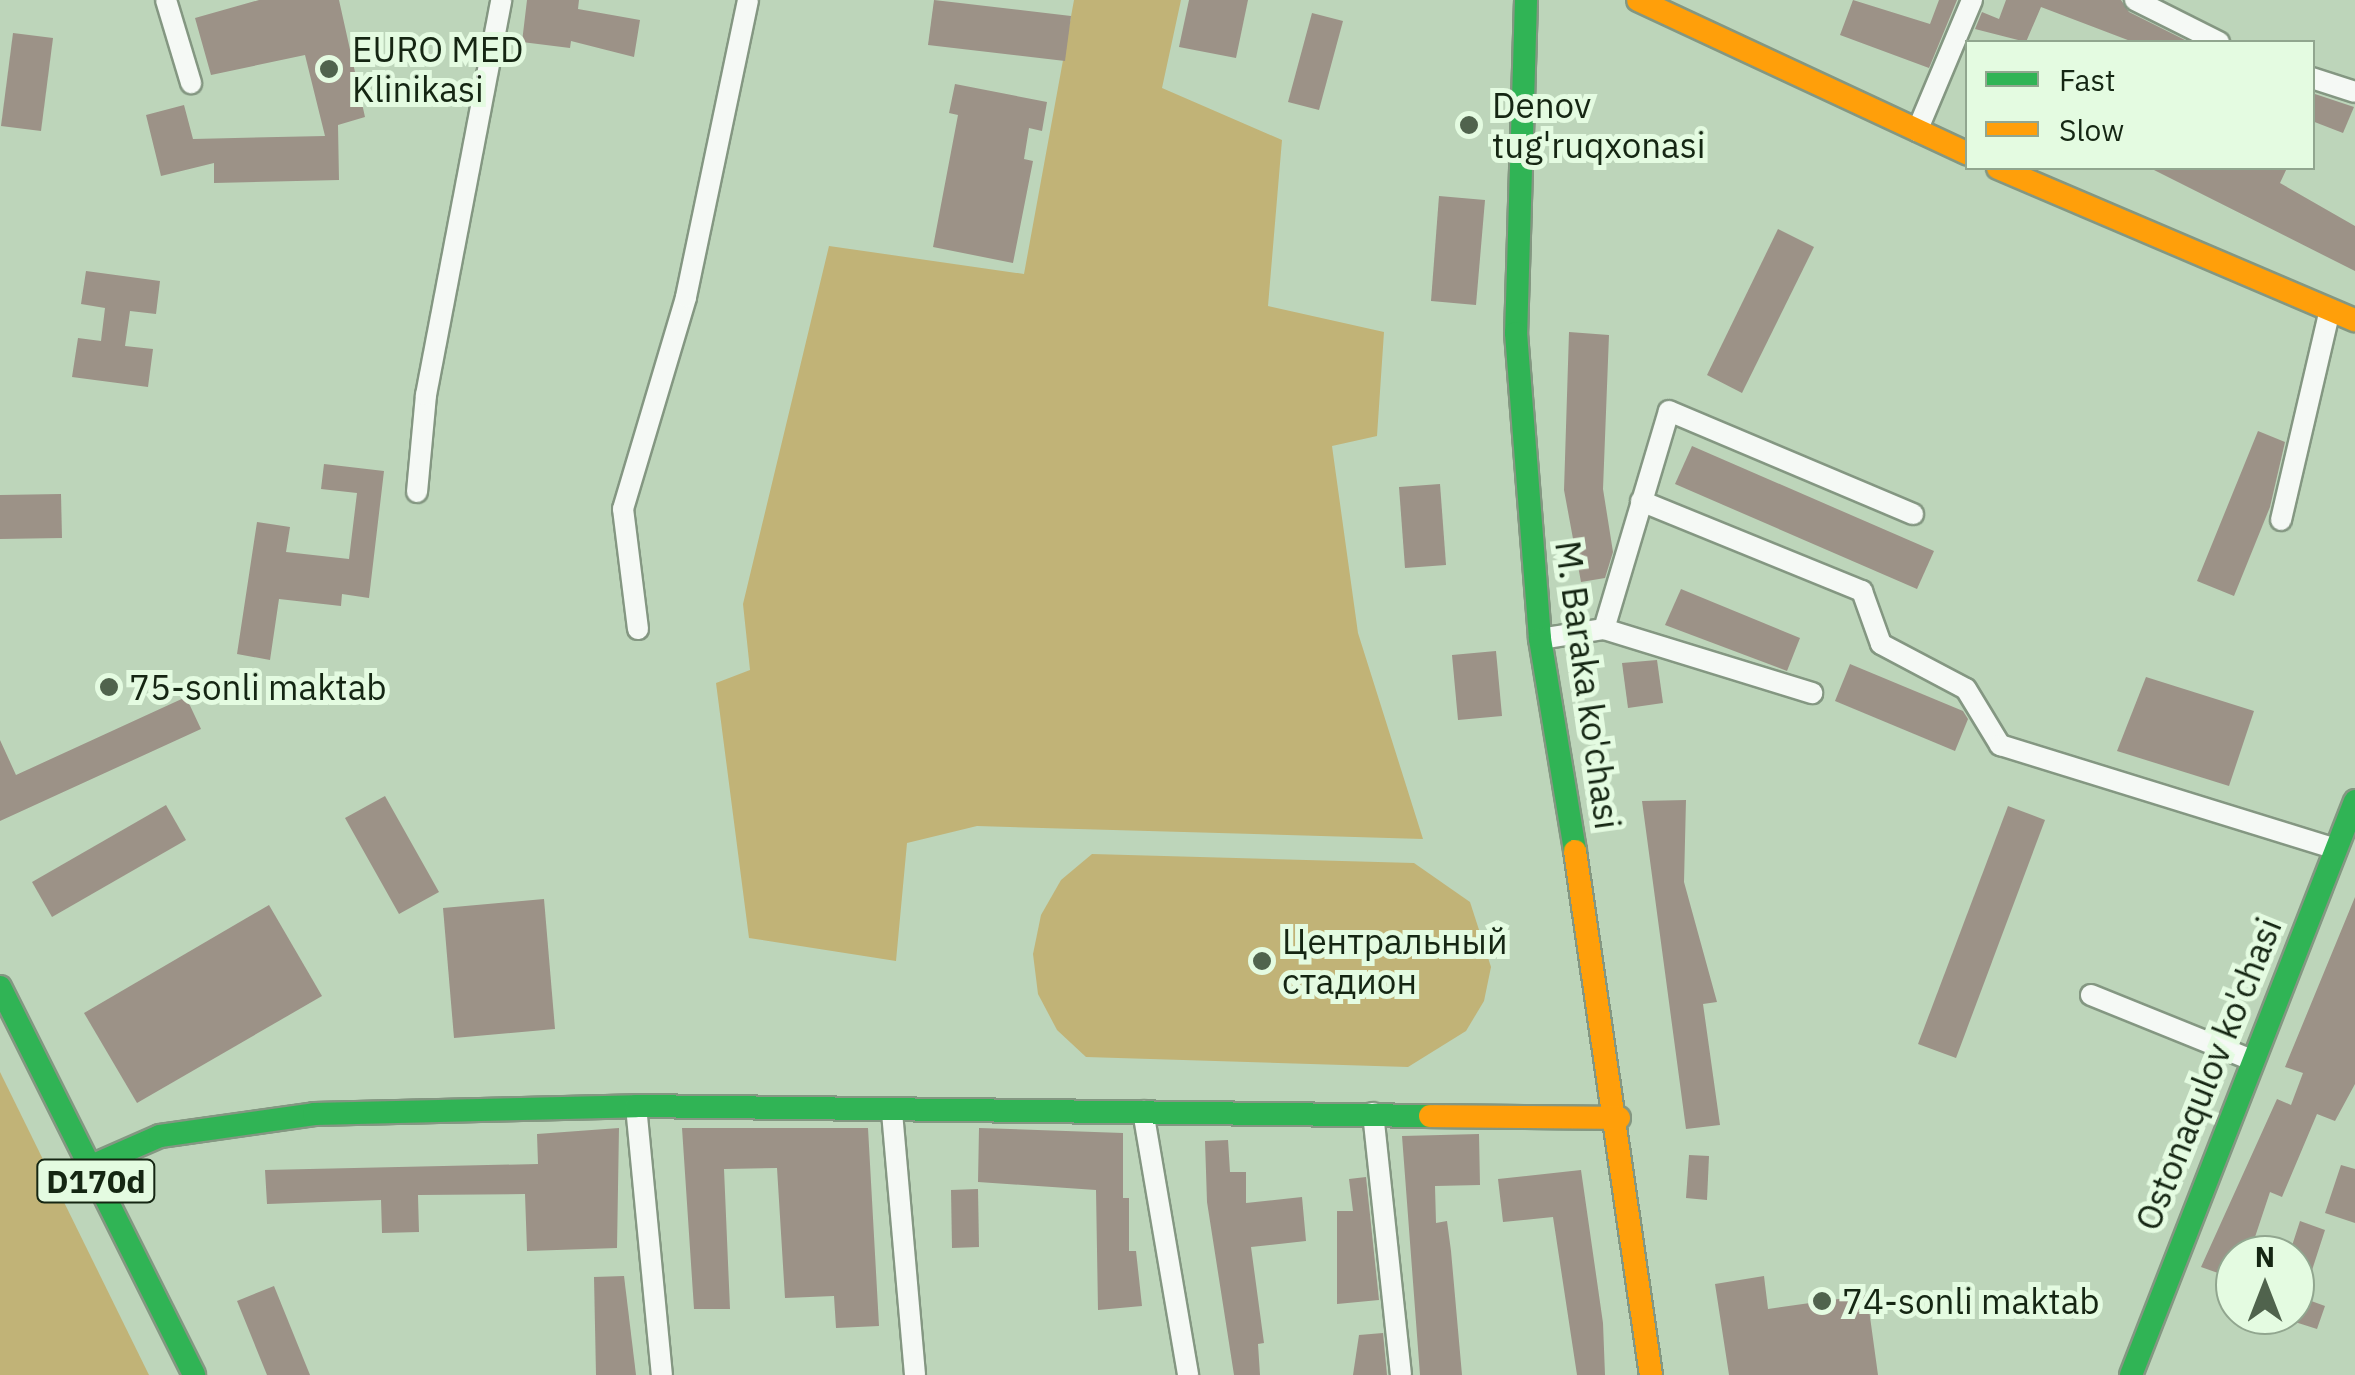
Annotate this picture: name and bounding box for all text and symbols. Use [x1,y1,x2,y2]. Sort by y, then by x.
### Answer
place label: EURO MED Klinikasi [352,28,524,110]
legend [1965,40,2315,170]
marker: EURO MED Klinikasi [316,56,342,82]
text: Fast [2059,60,2116,99]
place label: Denov tug'ruqxonasi [1492,84,1706,166]
text: Slow [2059,110,2124,149]
marker: Denov tug'ruqxonasi [1456,112,1482,138]
street label: M. Baraka ko'chasi [1547,538,1629,832]
place label: 75-sonli maktab [129,666,387,708]
marker: 75-sonli maktab [98,676,120,698]
street label: Ostonaqulov ko'chasi [2126,912,2290,1236]
place label: Центральный стадион [1282,920,1508,1002]
marker: Центральный стадион [1251,950,1273,972]
road number: D170d [36,1154,156,1208]
north arrow [2215,1235,2315,1335]
text: N [2255,1238,2275,1275]
place label: 74-sonli maktab [1842,1280,2100,1322]
marker: 74-sonli maktab [1811,1290,1833,1312]

